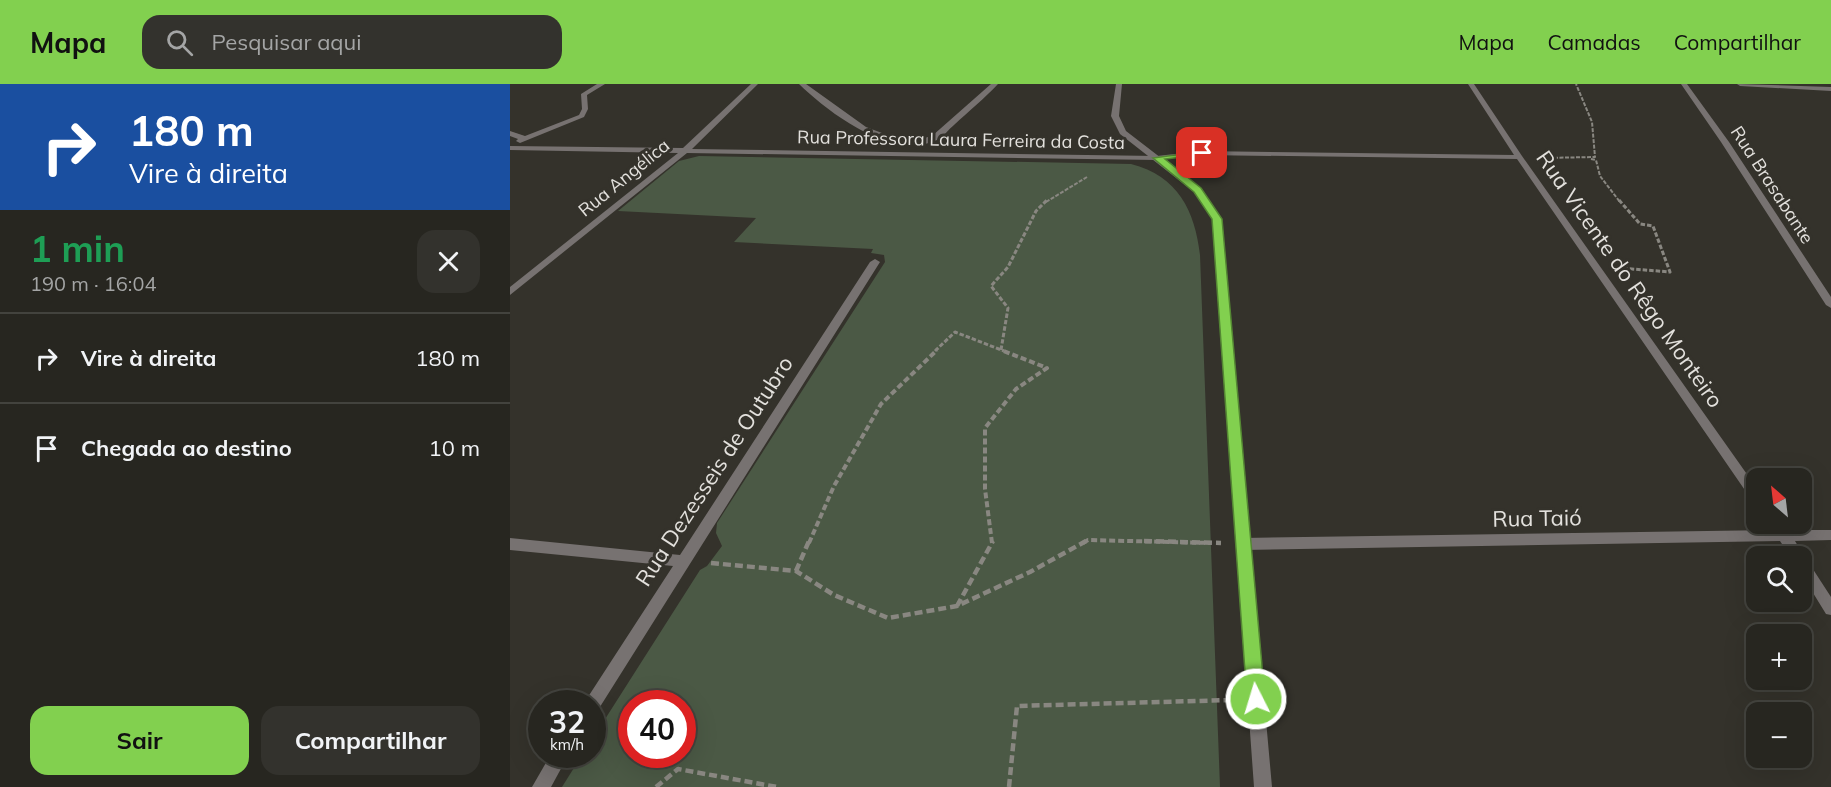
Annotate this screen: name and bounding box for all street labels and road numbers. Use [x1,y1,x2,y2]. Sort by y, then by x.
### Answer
street label: Rua Brasabante [1726,122,1819,248]
street label: Rua Professora Laura Ferreira da Costa [797,125,1125,154]
street label: Rua Angélica [573,134,674,221]
street label: Rua Vicente do Rêgo Monteiro [1530,145,1730,413]
street label: Rua Dezesseis de Outubro [629,351,799,591]
street label: Rua Taió [1492,503,1582,533]

